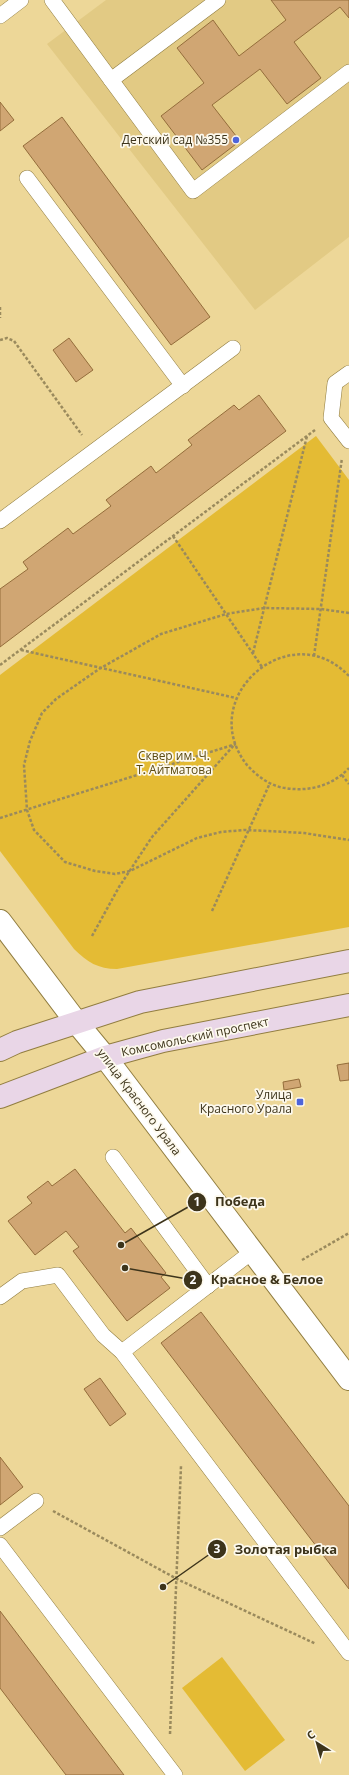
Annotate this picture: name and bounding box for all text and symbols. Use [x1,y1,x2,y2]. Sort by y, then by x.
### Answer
place label: Детский сад №355 [122,131,228,148]
marker: Детский сад №355 [231,135,241,145]
park label: Сквер им. Ч. Т. Айтматова [136,747,212,778]
street label: Комсомольский проспект [120,1012,271,1060]
street label: улица Красного Урала [93,1045,185,1159]
place label: Улица Красного Урала [200,1086,292,1117]
marker: Улица Красного Урала [295,1097,305,1107]
callout: Победа [187,1189,273,1214]
text: Победа [215,1192,265,1210]
text: 1 [194,1193,200,1210]
callout: Красное & Белое [183,1267,331,1292]
text: Красное & Белое [211,1270,324,1288]
text: 2 [190,1271,197,1288]
callout: Золотая рыбка [207,1537,345,1562]
text: 3 [214,1540,221,1557]
text: Золотая рыбка [235,1540,337,1558]
north arrow [297,1723,337,1763]
text: С [303,1727,318,1743]

